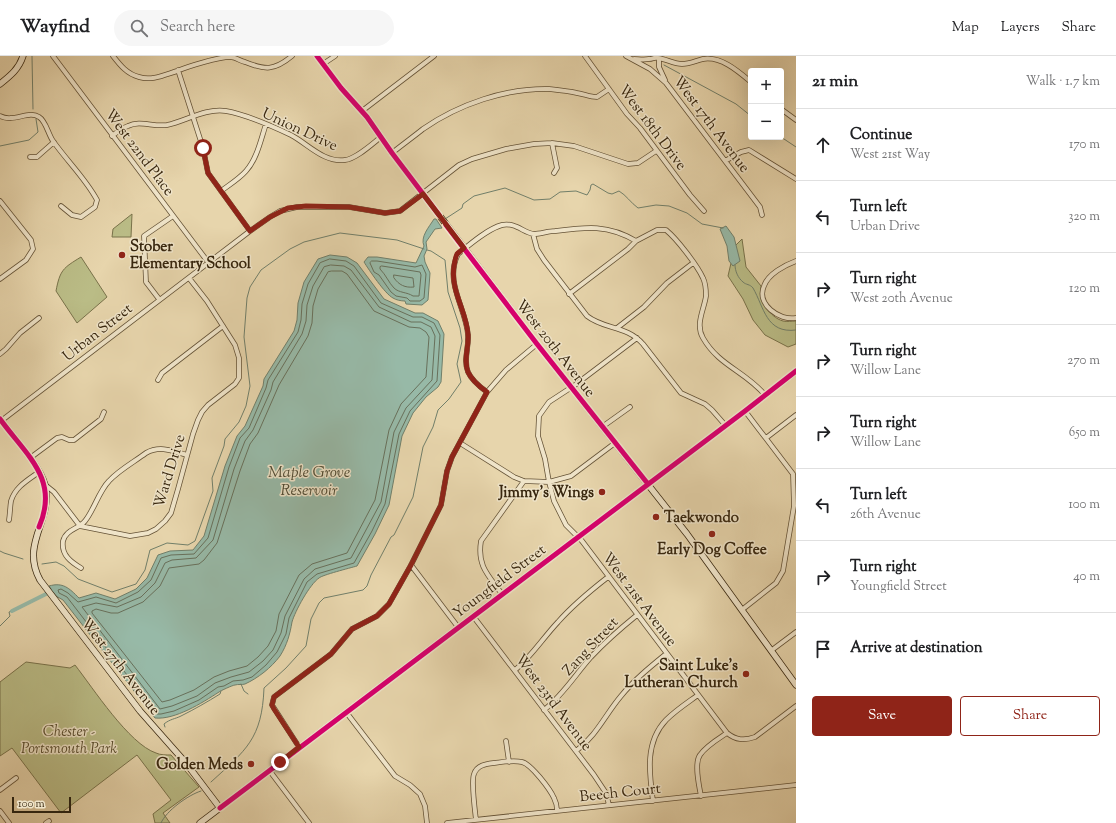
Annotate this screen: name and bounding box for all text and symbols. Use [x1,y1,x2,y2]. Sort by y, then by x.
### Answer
search box [114,10,394,46]
text: Wayfind [20,14,90,41]
icon: search [128,17,150,39]
text: Search here [160,17,235,38]
text: Map [952,18,979,38]
text: Layers [1001,18,1039,38]
text: Share [1061,18,1096,38]
map controls [748,68,784,140]
button: + [748,68,784,104]
text: 21 min [812,70,858,94]
street label: West 17th Avenue [667,72,754,178]
text: Walk · 1.7 km [1026,73,1100,91]
street label: West 18th Drive [613,81,691,175]
street label: Union Drive [258,104,341,157]
button: − [748,104,784,140]
street label: West 22nd Place [99,105,178,201]
text: Continue [850,125,912,146]
icon: ahead [812,134,834,156]
text: 170 m [1069,136,1100,154]
route start [194,139,212,157]
text: West 21st Way [850,146,930,164]
text: Turn left [850,197,907,218]
icon: left [812,206,834,228]
text: 320 m [1068,208,1100,226]
text: Urban Drive [850,218,920,236]
place label: Stober Elementary School [130,237,252,275]
marker: Stober Elementary School [117,250,127,260]
text: Turn right [850,269,916,290]
icon: right [812,278,834,300]
text: 120 m [1069,280,1100,298]
text: West 20th Avenue [850,290,953,308]
street label: West 20th Avenue [510,296,600,402]
street label: Urban Street [59,299,137,367]
text: Turn right [850,341,916,362]
icon: right [812,350,834,372]
text: 270 m [1067,352,1100,370]
text: Willow Lane [850,362,921,380]
text: Turn right [850,413,916,434]
icon: right [812,422,834,444]
text: 650 m [1069,424,1100,442]
street label: Ward Drive [149,432,192,511]
text: Willow Lane [850,434,921,452]
water label: Maple Grove Reservoir [268,462,350,503]
place label: Jimmy's Wings [498,483,594,504]
text: Turn left [850,485,907,506]
marker: Jimmy's Wings [597,487,607,497]
icon: left [812,494,834,516]
text: 100 m [1068,496,1100,514]
text: 26th Avenue [850,506,921,524]
place label: Taekwondo [664,508,739,529]
marker: Taekwondo [651,512,661,522]
marker: Early Dog Coffee [707,529,717,539]
street label: Youngfield Street [449,540,551,624]
place label: Early Dog Coffee [657,540,767,561]
street label: West 21st Avenue [596,549,681,651]
text: Turn right [850,557,916,578]
icon: right [812,566,834,588]
text: 40 m [1073,568,1100,586]
text: Youngfield Street [850,578,947,596]
street label: Zang Street [558,613,624,681]
street label: West 27th Avenue [75,614,164,720]
icon: arrive [812,638,834,660]
text: Arrive at destination [850,638,983,659]
street label: West 23rd Avenue [509,650,596,756]
place label: Saint Luke's Lutheran Church [624,656,738,694]
marker: Saint Luke's Lutheran Church [741,669,751,679]
button: Save [812,696,952,736]
button: Share [960,696,1100,736]
park label: Chester - Portsmouth Park [21,722,117,760]
route end [271,753,289,771]
place label: Golden Meds [156,755,243,776]
marker: Golden Meds [246,759,256,769]
street label: Beech Court [579,779,662,808]
scale bar [12,795,71,814]
text: 100 m [18,796,45,812]

